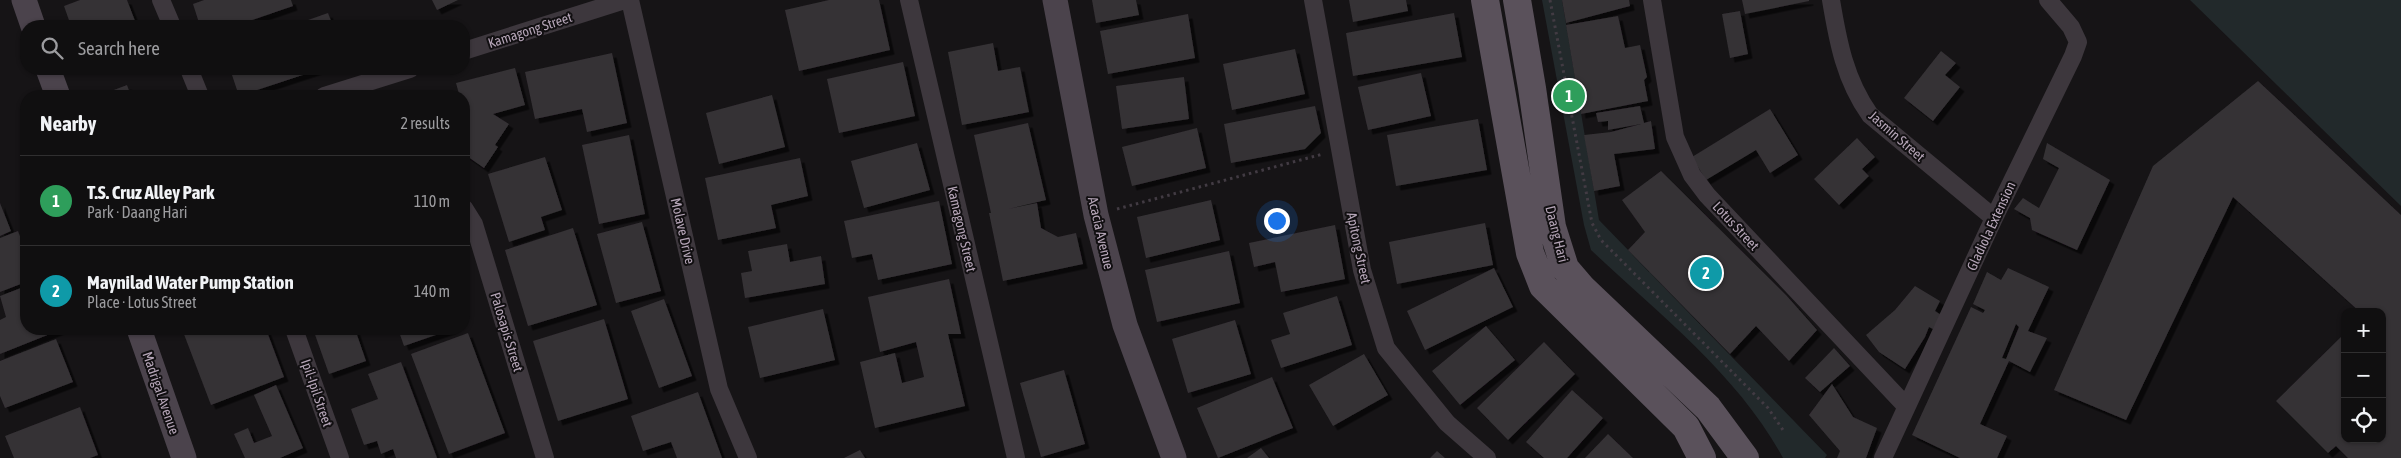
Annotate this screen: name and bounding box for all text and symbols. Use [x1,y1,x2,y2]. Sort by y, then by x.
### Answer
street label: Kamagong Street [486,9,574,51]
search box [20,20,470,75]
icon: search [38,34,66,62]
text: Search here [78,37,160,59]
pin: 1 [1553,77,1585,115]
street label: Jasmin Street [1866,107,1928,165]
text: Nearby [40,111,96,135]
text: 2 results [400,114,450,132]
street label: Gladiola Extension [1963,179,2019,273]
text: T.S. Cruz Alley Park [87,181,214,203]
street label: Kamagong Street [944,185,980,273]
text: 1 [52,192,60,210]
text: 110 m [414,192,450,210]
street label: Acacia Avenue [1085,195,1117,271]
street label: Molave Drive [668,196,698,266]
street label: Lotus Street [1710,198,1762,254]
text: Park · Daang Hari [87,203,187,221]
street label: Daang Hari [1542,204,1572,264]
your location [1264,208,1290,234]
street label: Apitong Street [1344,211,1374,285]
pin: 2 [1690,254,1722,292]
text: Maynilad Water Pump Station [87,271,294,293]
text: 2 [52,282,60,300]
text: 140 m [414,282,450,300]
street label: Palosapis Street [487,290,527,374]
text: Place · Lotus Street [87,293,197,311]
map controls [2341,308,2386,443]
button: + [2341,308,2386,353]
street label: Madrigal Avenue [139,349,183,437]
button: − [2341,353,2386,398]
street label: Ipil-Ipil Street [298,357,336,429]
button: locate [2341,398,2386,443]

